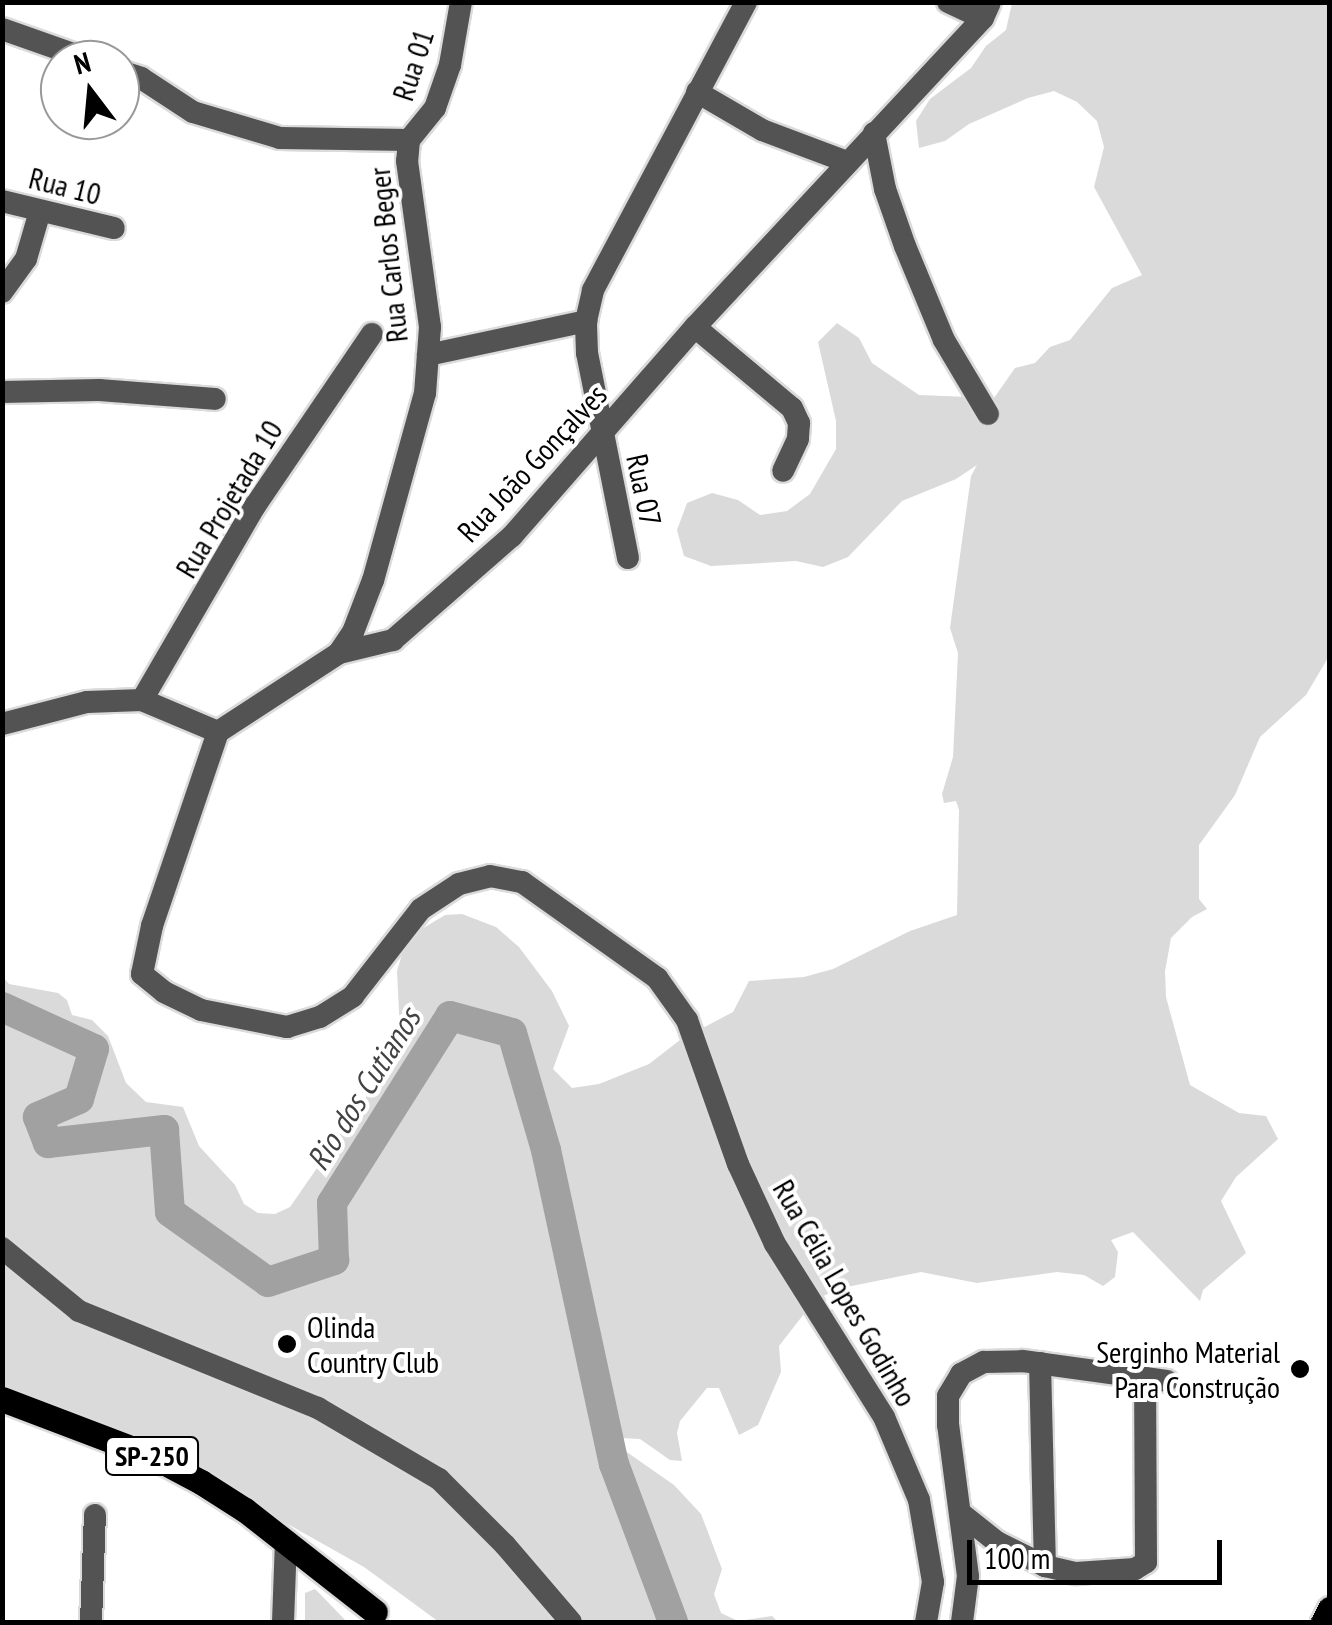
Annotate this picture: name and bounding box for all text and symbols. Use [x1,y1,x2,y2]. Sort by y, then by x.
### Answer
street label: Rua 01 [385,25,441,105]
north arrow [40,40,140,140]
text: N [70,43,95,82]
street label: Rua 10 [25,160,105,212]
street label: Rua Carlos Beger [361,166,415,344]
street label: Rua João Gonçalves [450,377,614,549]
street label: Rua Projetada 10 [168,414,290,584]
street label: Rua 07 [619,451,669,529]
water label: Rio dos Cutianos [298,1001,428,1177]
street label: Rua Célia Lopes Godinho [766,1173,924,1413]
place label: Olinda Country Club [307,1309,440,1380]
marker: Olinda Country Club [276,1333,298,1355]
place label: Serginho Material Para Construção [1096,1334,1280,1404]
marker: Serginho Material Para Construção [1289,1358,1311,1380]
road number: SP-250 [104,1433,200,1479]
scale bar [972,1520,1227,1582]
text: 100 m [984,1538,1050,1577]

